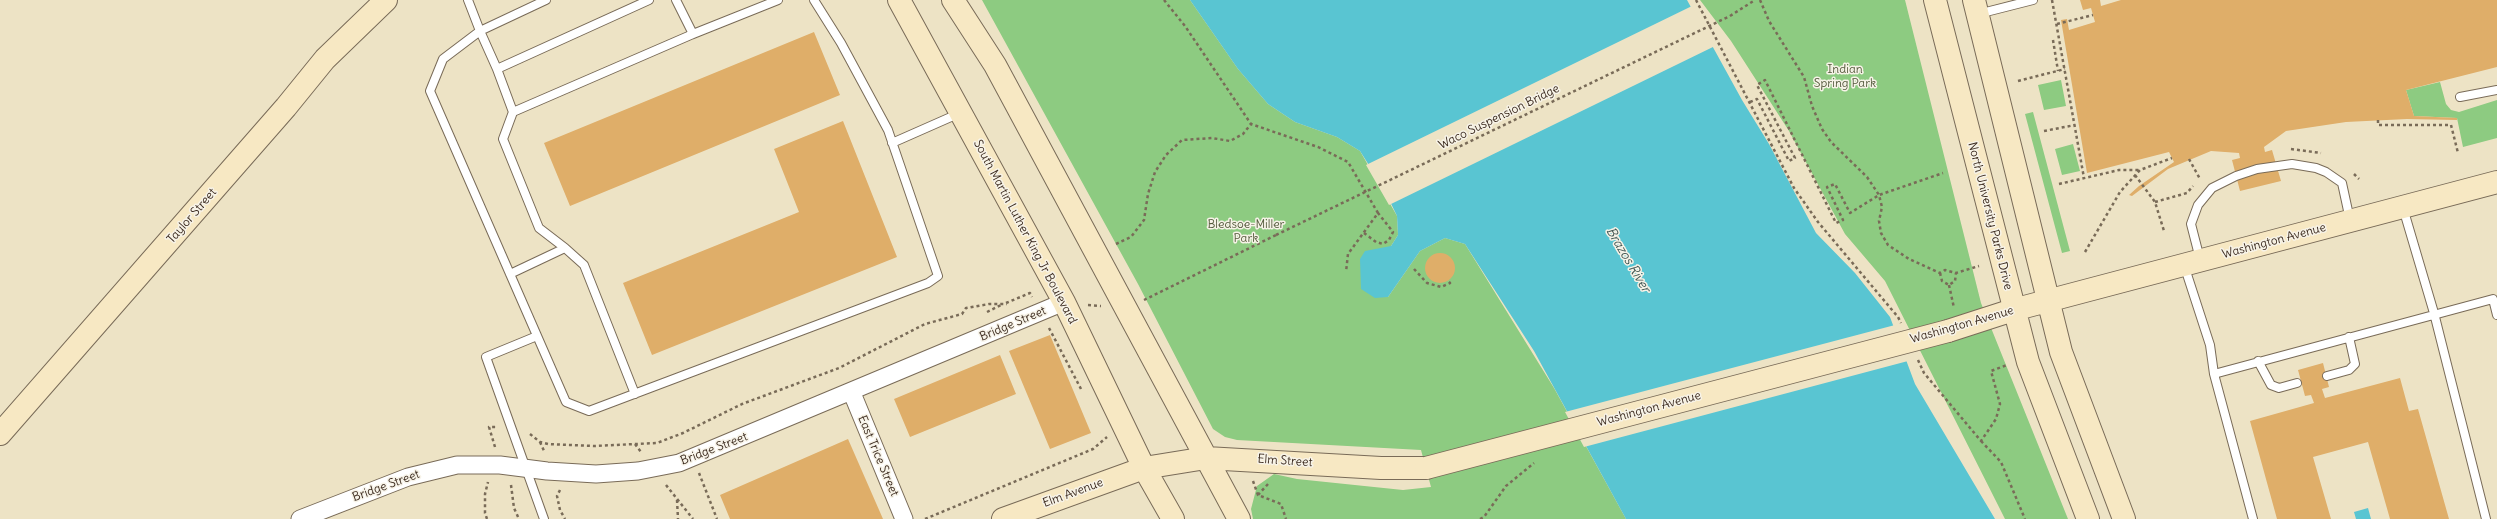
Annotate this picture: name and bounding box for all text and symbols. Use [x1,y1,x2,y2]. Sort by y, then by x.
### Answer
park label: Indian Spring Park [1814,63,1876,91]
street label: Waco Suspension Bridge [1436,81,1562,153]
street label: South Martin Luther King Jr Boulevard [970,137,1080,327]
street label: North University Parks Drive [1965,141,2015,291]
street label: Taylor Street [164,185,220,247]
park label: Bledsoe-Miller Park [1208,218,1284,246]
street label: Washington Avenue [2221,220,2327,262]
water label: Brazos River [1602,225,1654,295]
street label: Washington Avenue [1909,303,2015,347]
street label: Bridge Street [978,304,1048,344]
street label: Washington Avenue [1596,388,1702,430]
street label: East Trice Street [854,413,902,499]
street label: Bridge Street [678,430,750,468]
street label: Elm Street [1257,452,1313,470]
street label: Bridge Street [350,467,422,505]
street label: Elm Avenue [1041,475,1105,511]

